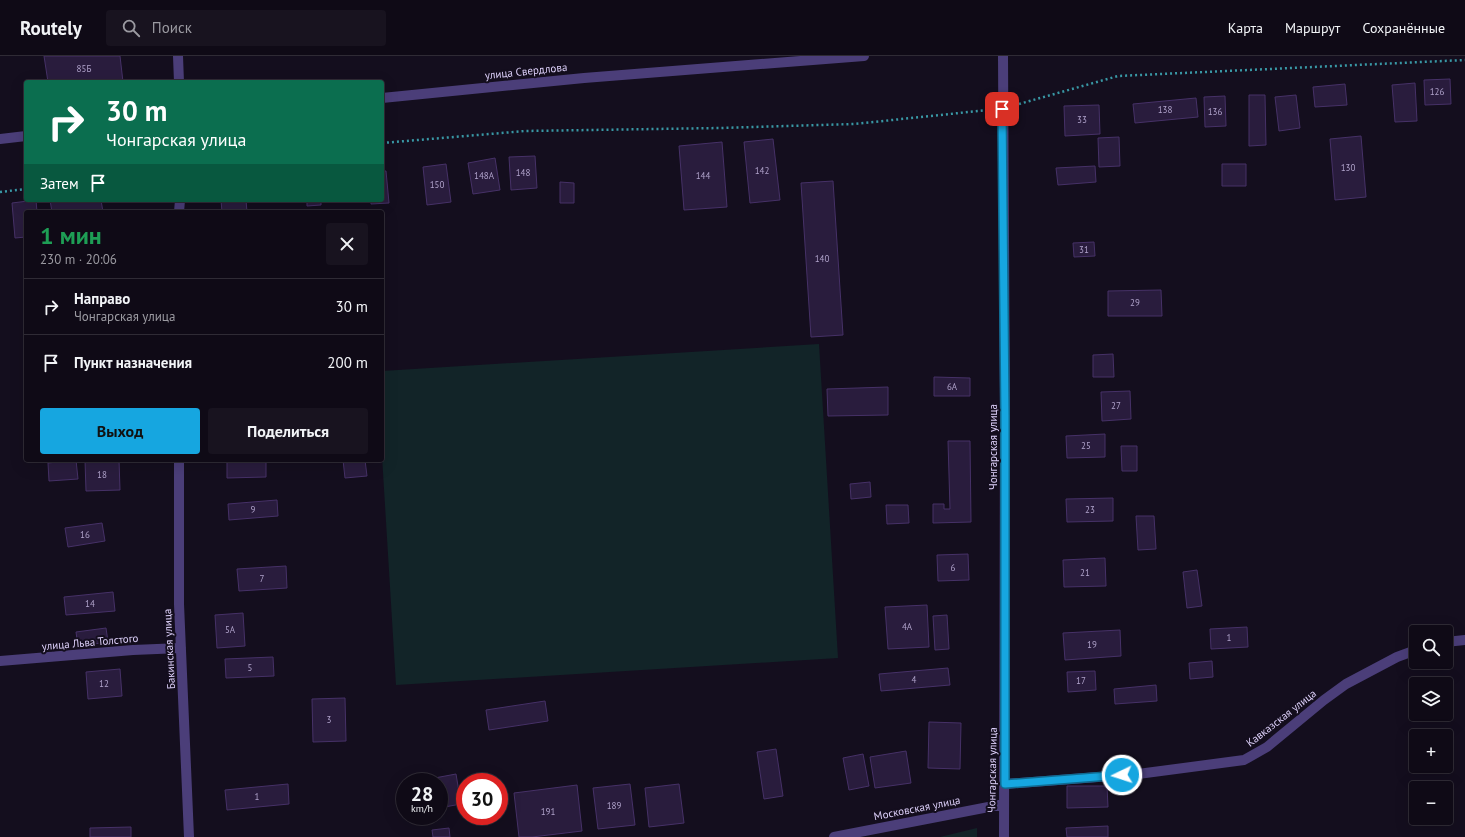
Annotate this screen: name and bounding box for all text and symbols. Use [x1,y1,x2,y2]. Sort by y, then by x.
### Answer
search box [106,10,386,46]
text: Routely [20,16,82,40]
icon: search [120,17,142,39]
text: Поиск [152,18,192,37]
text: Карта [1228,19,1263,37]
text: Маршрут [1285,19,1340,37]
text: Сохранённые [1362,19,1445,37]
street label: улица Свердлова [484,60,568,82]
house number: 85Б [77,63,91,74]
house number: 126 [1430,86,1444,97]
text: 30 m [106,92,167,129]
pin [985,92,1019,126]
icon: right [40,96,92,148]
icon: arrive [991,98,1013,120]
house number: 138 [1158,104,1172,115]
house number: 136 [1208,106,1222,117]
house number: 33 [1077,114,1087,125]
text: Чонгарская улица [106,128,246,151]
house number: 130 [1341,162,1355,173]
house number: 142 [755,165,769,176]
house number: 148 [516,167,530,178]
house number: 148А [474,170,495,181]
house number: 144 [696,170,710,181]
icon: arrive [87,172,109,194]
text: Затем [40,174,79,193]
house number: 150 [430,179,444,190]
text: 1 мин [40,220,102,251]
button: close [326,223,368,265]
house number: 31 [1079,244,1089,255]
text: 230 m · 20:06 [40,251,117,268]
house number: 140 [815,253,829,264]
text: Направо [74,289,130,308]
icon: right [40,296,62,318]
text: 30 m [335,297,368,316]
house number: 29 [1130,297,1140,308]
text: Чонгарская улица [74,308,175,325]
icon: arrive [40,352,62,374]
text: Пункт назначения [74,353,192,372]
text: 200 m [327,353,368,372]
house number: 6А [947,381,958,392]
house number: 27 [1111,400,1121,411]
street label: Чонгарская улица [986,404,1000,490]
button: Выход [40,408,200,454]
button: Поделиться [208,408,368,454]
house number: 25 [1081,440,1091,451]
house number: 18 [97,469,107,480]
house number: 9 [251,504,256,515]
house number: 23 [1085,504,1095,515]
house number: 16 [80,529,90,540]
house number: 6 [951,562,956,573]
house number: 21 [1080,567,1090,578]
house number: 7 [260,573,265,584]
house number: 14 [85,598,95,609]
street label: Бакинская улица [160,608,178,690]
house number: 4А [902,621,913,632]
house number: 5А [225,624,236,635]
map controls [1409,625,1453,825]
button: search [1409,625,1453,669]
street label: улица Льва Толстого [41,631,139,653]
house number: 1 [1227,632,1232,643]
house number: 19 [1087,639,1097,650]
house number: 5 [248,662,253,673]
house number: 4 [912,674,917,685]
house number: 17 [1076,675,1086,686]
button: layers [1409,677,1453,721]
house number: 12 [99,678,109,689]
street label: Кавказская улица [1243,686,1319,750]
house number: 3 [327,714,332,725]
street label: Чонгарская улица [984,727,1000,813]
button: + [1409,729,1453,773]
position arrow [1101,754,1143,796]
speed limit sign: 30 [456,773,508,825]
text: 28 [411,781,433,807]
button: − [1409,781,1453,825]
house number: 1 [255,791,260,802]
street label: Московская улица [873,793,961,823]
house number: 189 [607,800,621,811]
text: km/h [411,802,433,815]
house number: 191 [541,806,555,817]

